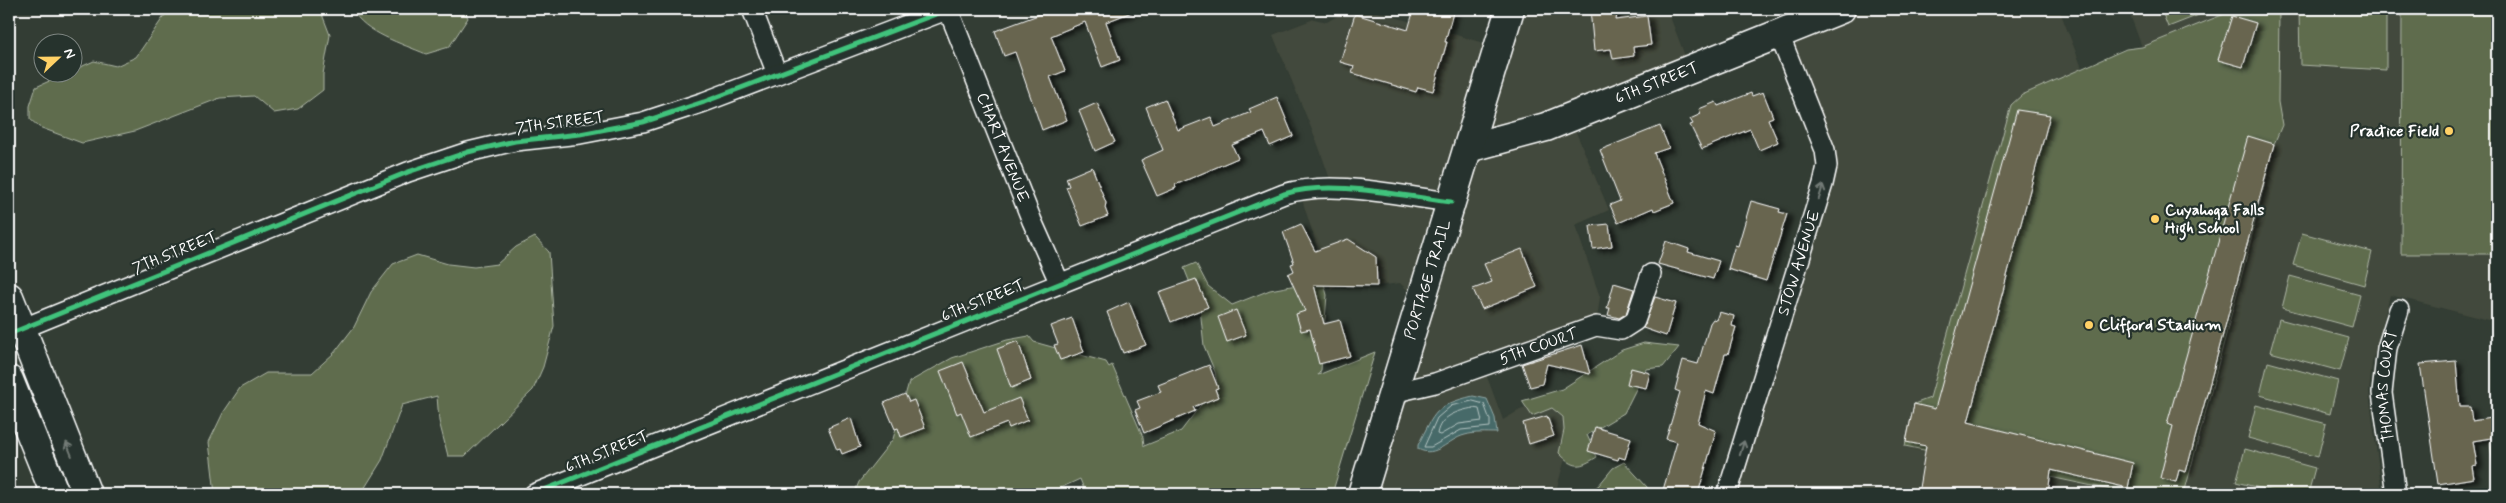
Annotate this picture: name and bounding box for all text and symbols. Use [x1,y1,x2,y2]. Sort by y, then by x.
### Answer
north arrow [32,32,82,82]
text: N [59,46,79,61]
street label: 6TH STREET [1612,57,1702,109]
street label: CHART AVENUE [972,90,1034,205]
street label: 7TH STREET [514,106,606,140]
place label: Practice Field [2350,121,2439,142]
marker: Practice Field [2443,125,2455,137]
one-way arrow [1817,185,1826,201]
place label: Cuyahoga Falls High School [2165,200,2264,241]
street label: STOW AVENUE [1772,208,1825,318]
marker: Cuyahoga Falls High School [2149,213,2161,225]
street label: PORTAGE TRAIL [1399,217,1456,342]
street label: 7TH STREET [129,226,221,280]
street label: 6TH STREET [938,275,1028,327]
place label: Clifford Stadium [2099,315,2222,338]
marker: Clifford Stadium [2083,319,2095,331]
street label: 5TH COURT [1496,322,1582,370]
street label: THOMAS COURT [2371,328,2402,443]
street label: 6TH STREET [562,426,652,478]
one-way arrow [1737,440,1747,456]
one-way arrow [64,442,73,457]

